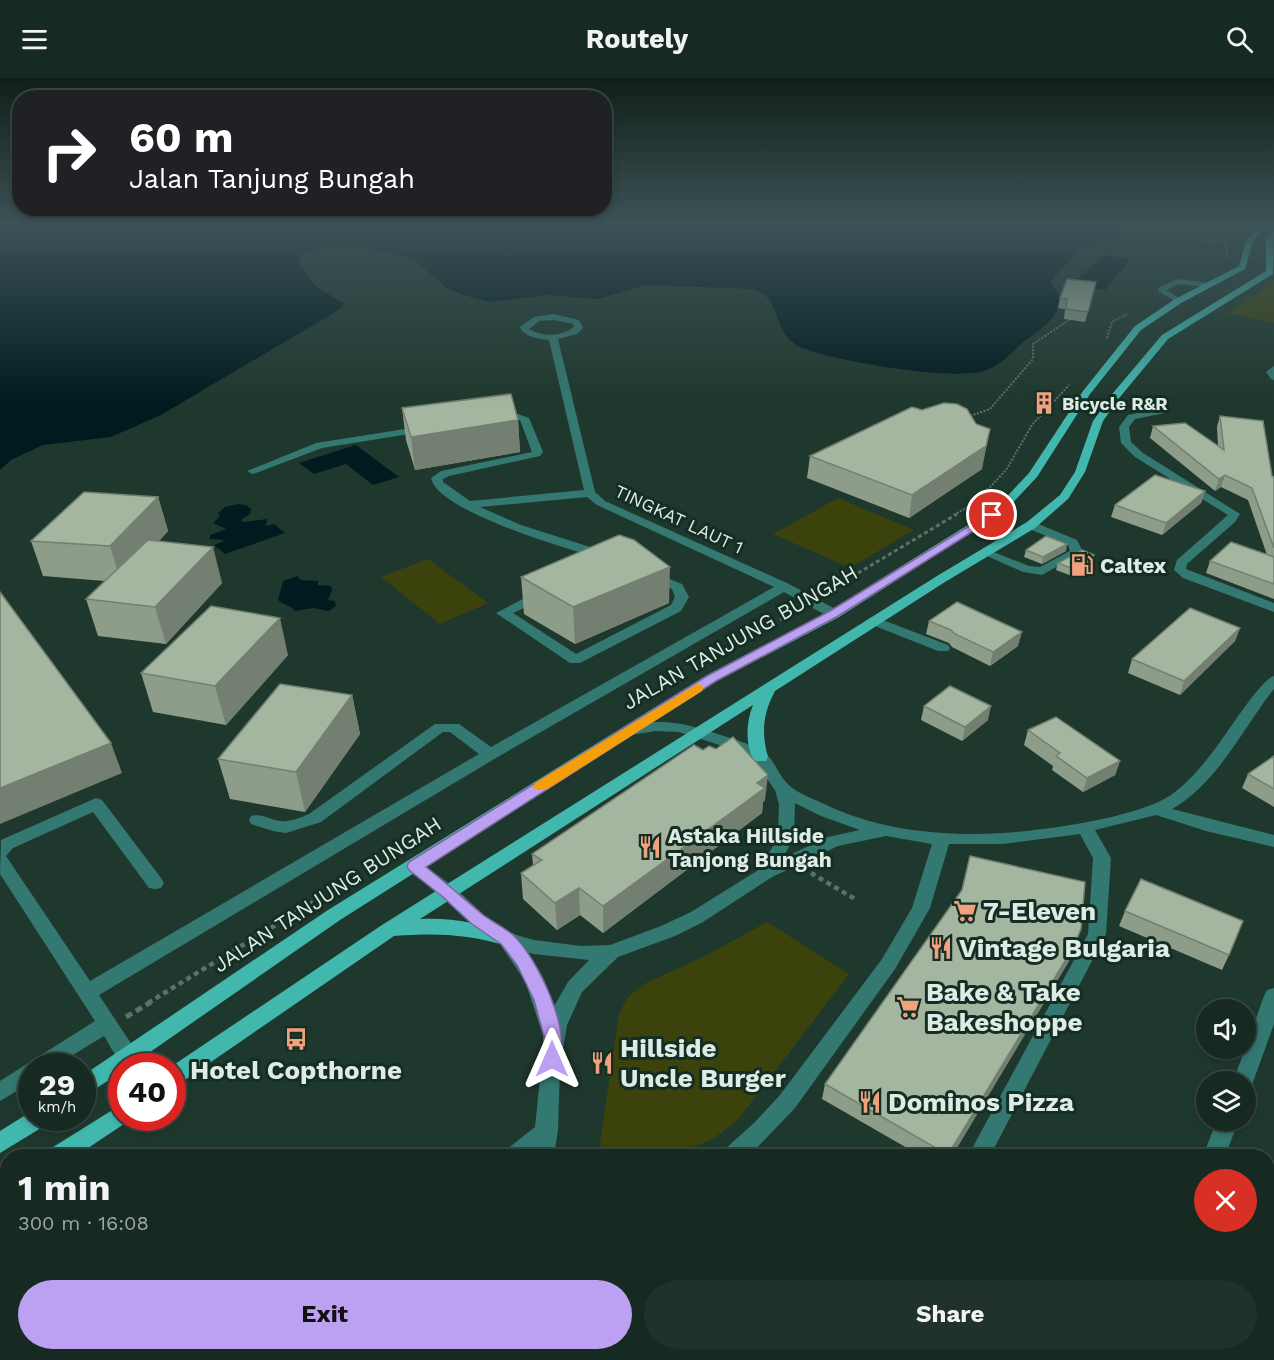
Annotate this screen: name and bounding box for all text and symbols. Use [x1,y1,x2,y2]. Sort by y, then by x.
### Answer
icon: menu [18,23,51,56]
text: Routely [586,23,688,55]
icon: search [1223,23,1256,56]
text: 60 m [129,113,233,162]
icon: right [30,114,108,192]
text: Jalan Tanjung Bungah [129,163,415,195]
building icon: Bicycle R&R [1031,390,1057,416]
place label: Bicycle R&R [1062,393,1168,414]
street label: TINGKAT LAUT 1 [611,480,747,558]
pin [966,489,1017,540]
icon: arrive [975,498,1008,531]
fuel station icon: Caltex [1069,552,1095,578]
place label: Caltex [1100,553,1167,578]
street label: JALAN TANJUNG BUNGAH [618,559,862,715]
street label: JALAN TANJUNG BUNGAH [208,811,446,977]
place label: Astaka Hillside Tanjong Bungah [668,823,832,872]
restaurant icon: Astaka Hillside Tanjong Bungah [637,834,663,860]
place label: 7-Eleven [983,896,1096,926]
supermarket icon: 7-Eleven [952,898,978,924]
place label: Vintage Bulgaria [959,933,1170,963]
restaurant icon: Vintage Bulgaria [928,935,954,961]
place label: Bake & Take Bakeshoppe [926,977,1083,1037]
supermarket icon: Bake & Take Bakeshoppe [895,994,921,1020]
map controls [1196,999,1256,1131]
button: sound [1196,999,1256,1059]
bus stop icon: Hotel Copthorne [283,1026,309,1052]
position arrow [520,1027,584,1091]
place label: Hillside Uncle Burger [620,1033,787,1093]
restaurant icon: Hillside Uncle Burger [589,1050,615,1076]
speed limit sign: 40 [108,1053,186,1131]
place label: Hotel Copthorne [190,1055,402,1085]
text: 29 [39,1067,75,1102]
button: layers [1196,1071,1256,1131]
place label: Dominos Pizza [888,1087,1074,1117]
restaurant icon: Dominos Pizza [857,1089,883,1115]
text: km/h [38,1098,76,1116]
text: 1 min [18,1167,110,1209]
button: close [1194,1169,1257,1232]
text: 300 m · 16:08 [18,1211,149,1235]
button: Exit [18,1280,632,1349]
button: Share [644,1280,1257,1349]

